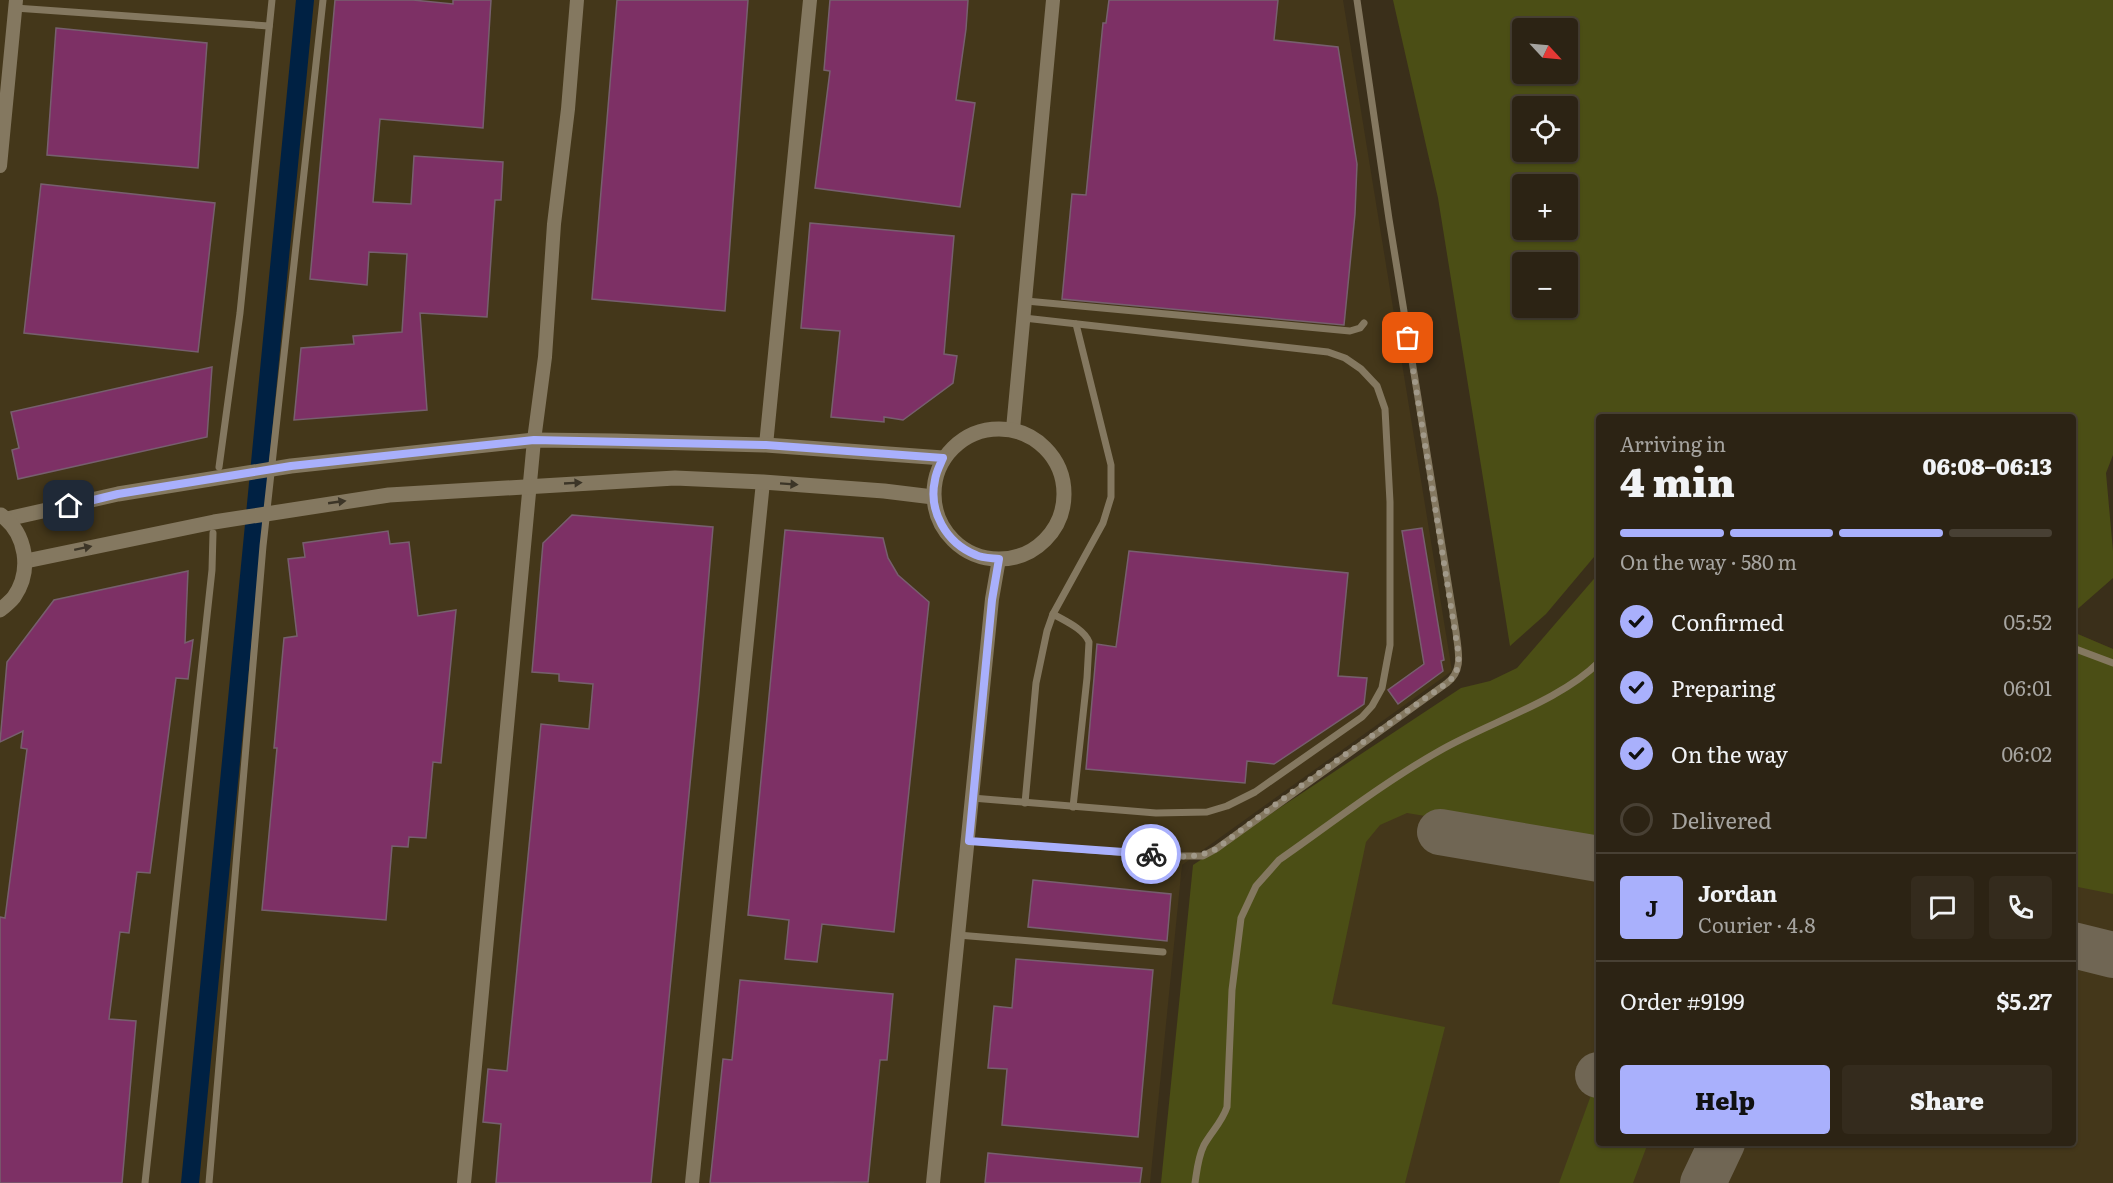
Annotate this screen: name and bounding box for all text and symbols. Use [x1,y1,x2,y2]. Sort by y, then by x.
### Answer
north arrow [1512,18,1578,84]
map controls [1512,18,1578,318]
button: locate [1512,96,1578,162]
button: + [1512,174,1578,240]
button: − [1512,252,1578,318]
pin [1382,312,1433,363]
icon: bag [1391,321,1424,354]
text: Arriving in [1620,428,1726,458]
text: 06:08–06:13 [1922,449,2052,482]
text: 4 min [1620,451,1735,509]
one-way arrow [563,479,582,488]
one-way arrow [779,479,798,489]
pin [43,480,94,531]
icon: home [52,489,85,522]
one-way arrow [327,498,346,507]
one-way arrow [73,542,92,552]
text: On the way · 580 m [1620,546,1797,576]
icon: check [1620,605,1653,638]
text: Confirmed [1671,605,1784,638]
text: 05:52 [2004,606,2052,636]
icon: check [1620,671,1653,704]
text: Preparing [1671,671,1775,704]
text: 06:01 [2003,672,2052,702]
icon: check [1620,737,1653,770]
text: On the way [1671,737,1788,770]
text: 06:02 [2002,738,2052,768]
text: Delivered [1671,803,1772,836]
courier [1121,824,1181,884]
icon: bike [1135,838,1168,871]
text: Jordan [1698,876,1777,909]
button: chat [1911,876,1974,939]
button: phone [1989,876,2052,939]
text: J [1645,891,1658,924]
text: Courier · 4.8 [1698,909,1815,939]
text: Order #9199 [1620,984,1744,1017]
text: $5.27 [1996,984,2052,1017]
button: Help [1620,1065,1830,1134]
button: Share [1842,1065,2052,1134]

